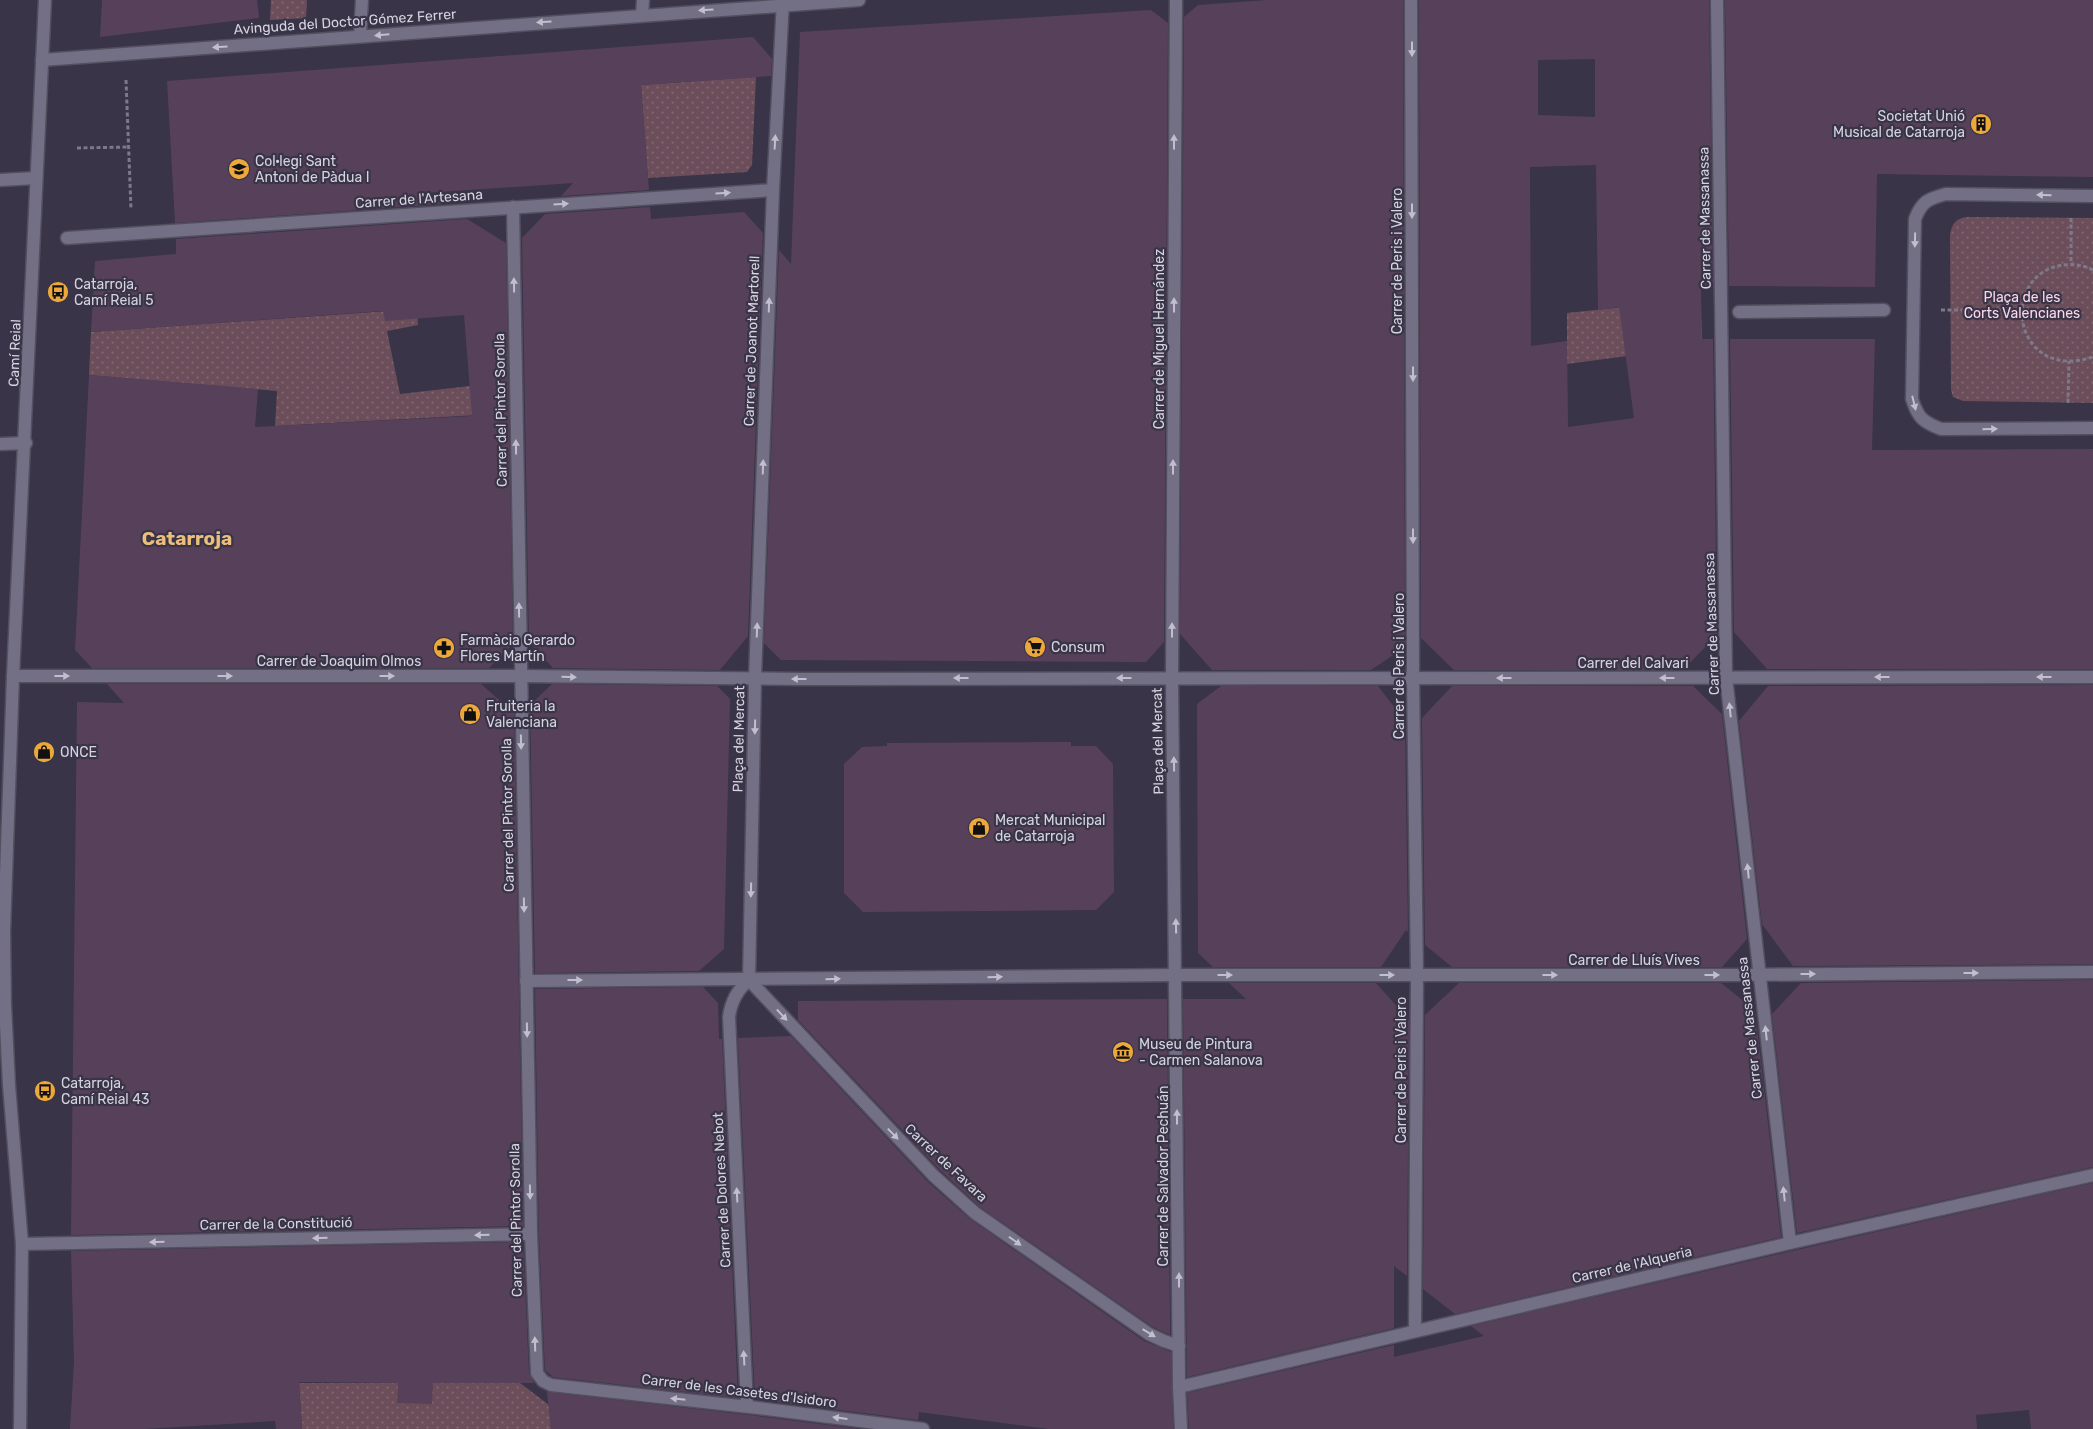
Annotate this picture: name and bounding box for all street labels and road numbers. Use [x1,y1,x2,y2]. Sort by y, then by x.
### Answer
street label: Avinguda del Doctor Gómez Ferrer [233,6,458,38]
street label: Carrer de Massanassa [1695,147,1715,289]
street label: Carrer de l'Artesana [355,186,483,212]
street label: Carrer de Peris i Valero [1389,188,1406,334]
street label: Carrer de Miguel Hernández [1151,249,1168,429]
street label: Carrer de Joanot Martorell [741,255,763,427]
street label: Camí Reial [5,319,25,387]
street label: Carrer del Pintor Sorolla [491,333,511,487]
street label: Carrer de Massanassa [1701,552,1723,696]
street label: Carrer de Peris i Valero [1391,593,1408,739]
street label: Carrer de Joaquim Olmos [257,653,421,670]
street label: Carrer del Calvari [1577,655,1689,672]
street label: Plaça del Mercat [730,685,748,793]
street label: Plaça del Mercat [1149,687,1167,795]
street label: Carrer del Pintor Sorolla [498,738,518,892]
street label: Carrer de Lluís Vives [1568,952,1700,969]
street label: Carrer de Massanassa [1734,956,1766,1100]
street label: Carrer de Peris i Valero [1393,997,1410,1143]
street label: Carrer de Salvador Pechuán [1155,1086,1172,1266]
street label: Carrer de Dolores Nebot [709,1111,735,1268]
street label: Carrer de Favara [901,1120,991,1206]
street label: Carrer del Pintor Sorolla [506,1143,526,1297]
street label: Carrer de la Constitució [199,1214,353,1234]
street label: Carrer de l'Alqueria [1570,1243,1694,1287]
street label: Carrer de les Casetes d'Isidoro [640,1371,838,1411]

